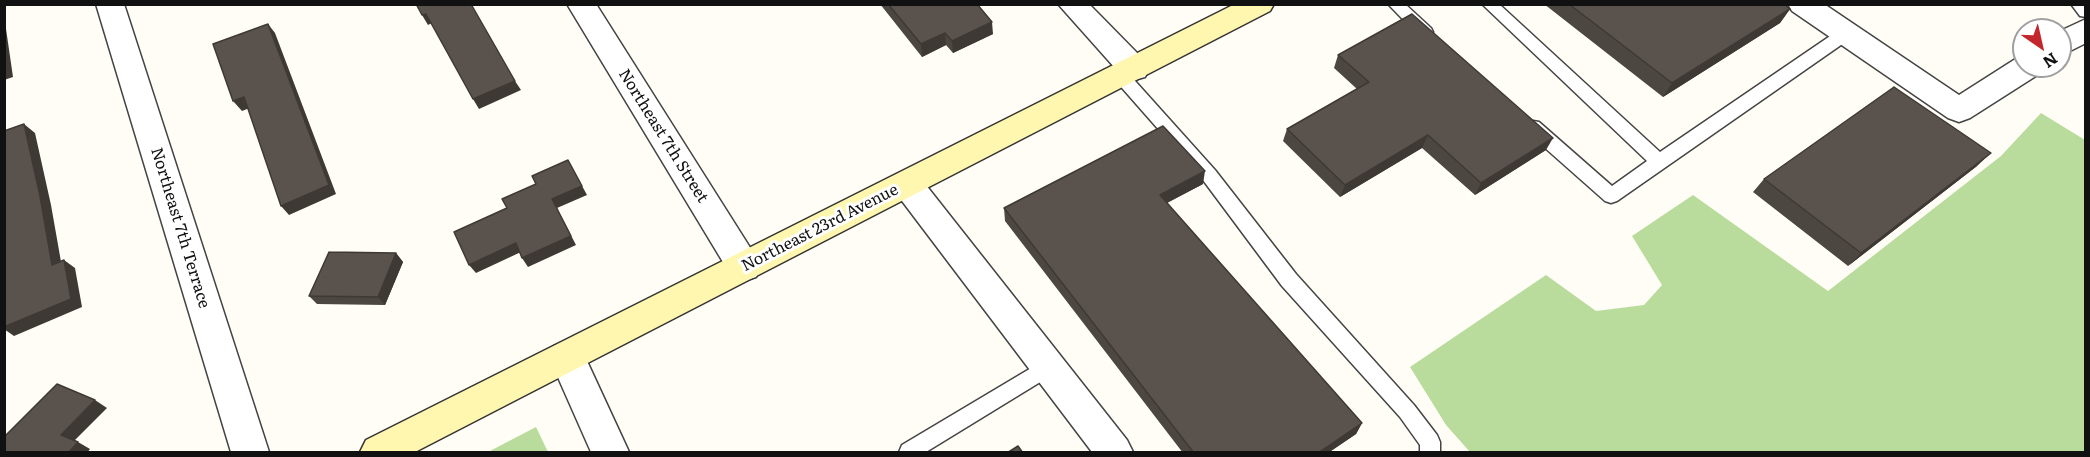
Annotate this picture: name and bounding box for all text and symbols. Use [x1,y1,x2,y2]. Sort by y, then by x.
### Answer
north arrow [2012,18,2072,78]
text: N [2039,48,2063,75]
street label: Northeast 7th Street [614,66,712,206]
street label: Northeast 7th Terrace [146,145,214,311]
street label: Northeast 23rd Avenue [738,180,902,276]

